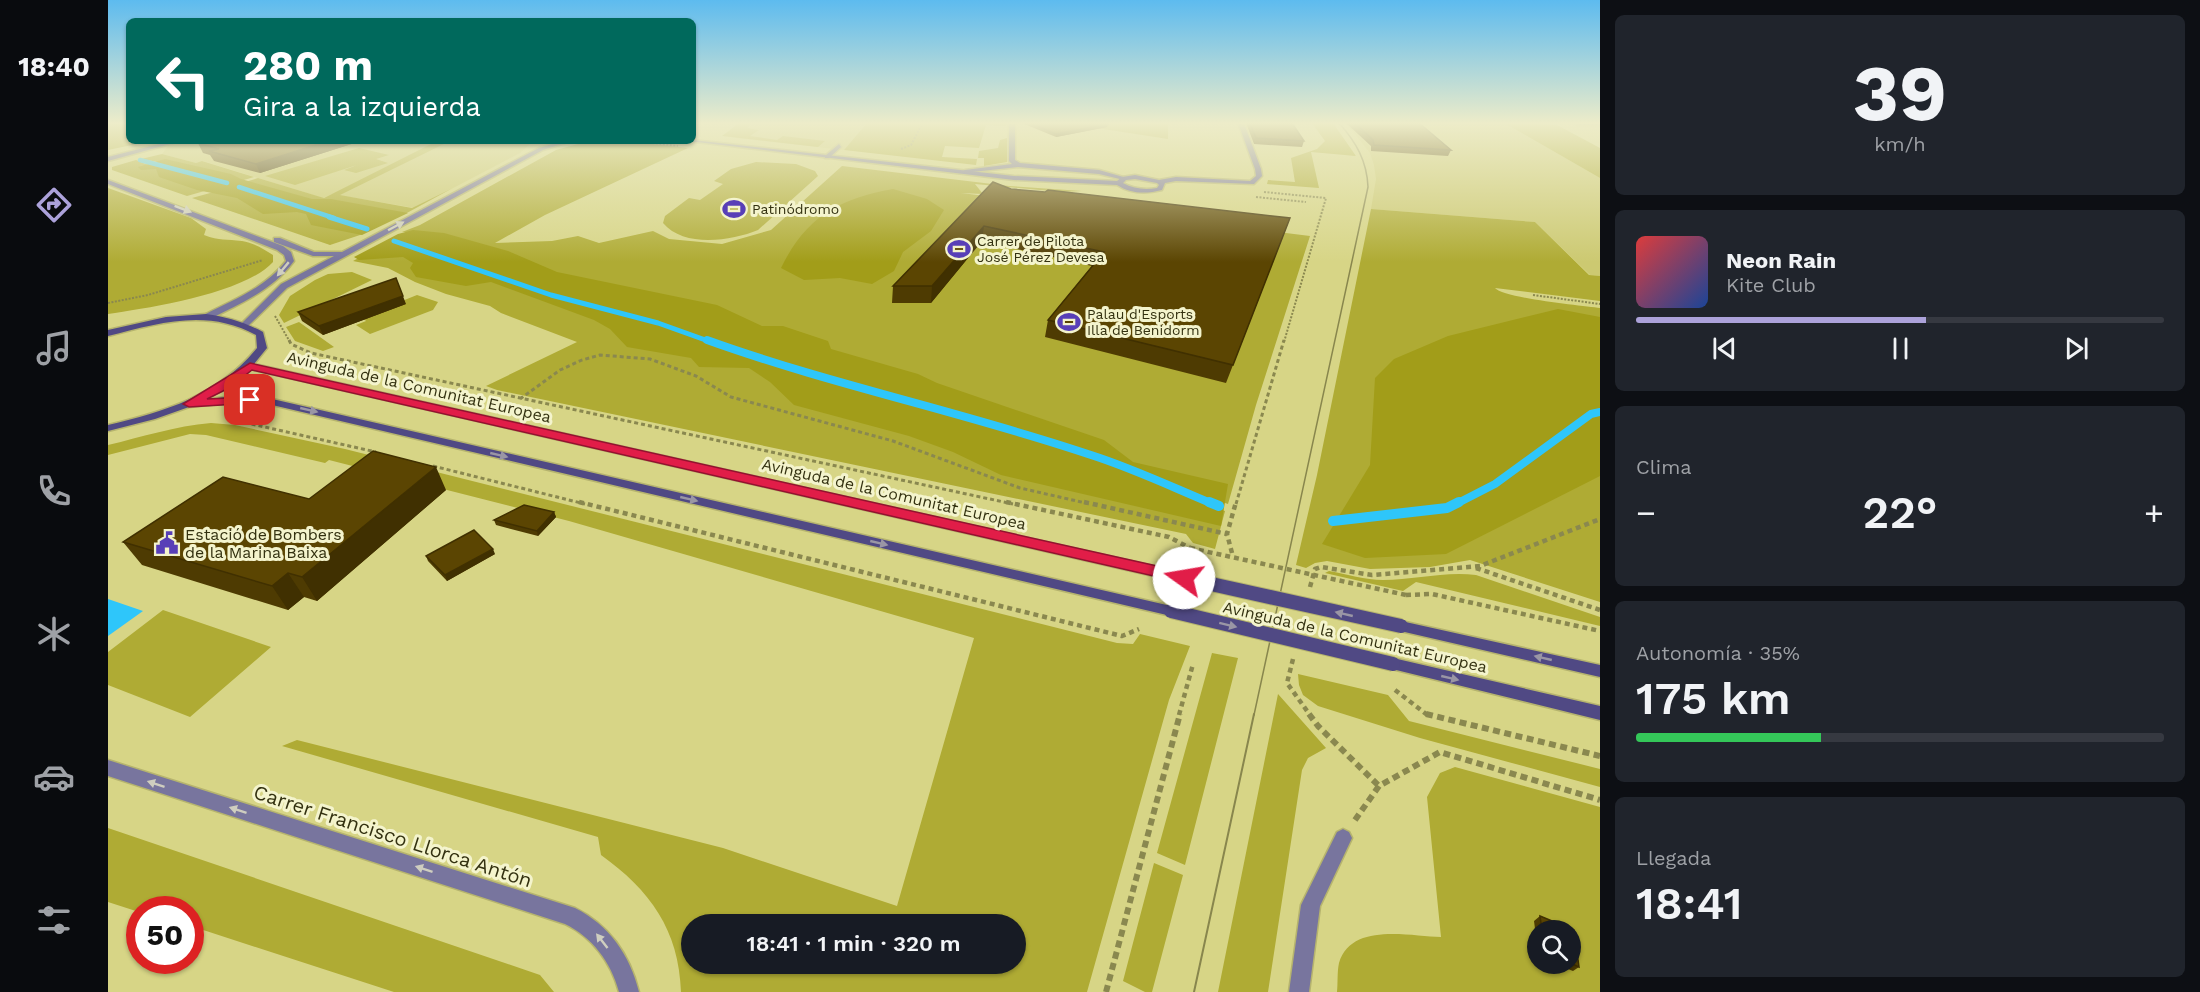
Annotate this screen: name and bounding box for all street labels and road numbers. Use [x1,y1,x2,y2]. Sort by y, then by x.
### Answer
street label: Avinguda de la Comunitat Europea [285,347,553,427]
street label: Avinguda de la Comunitat Europea [760,454,1028,534]
street label: Avinguda de la Comunitat Europea [1221,597,1489,677]
street label: Carrer Francisco Llorca Antón [251,780,535,892]

